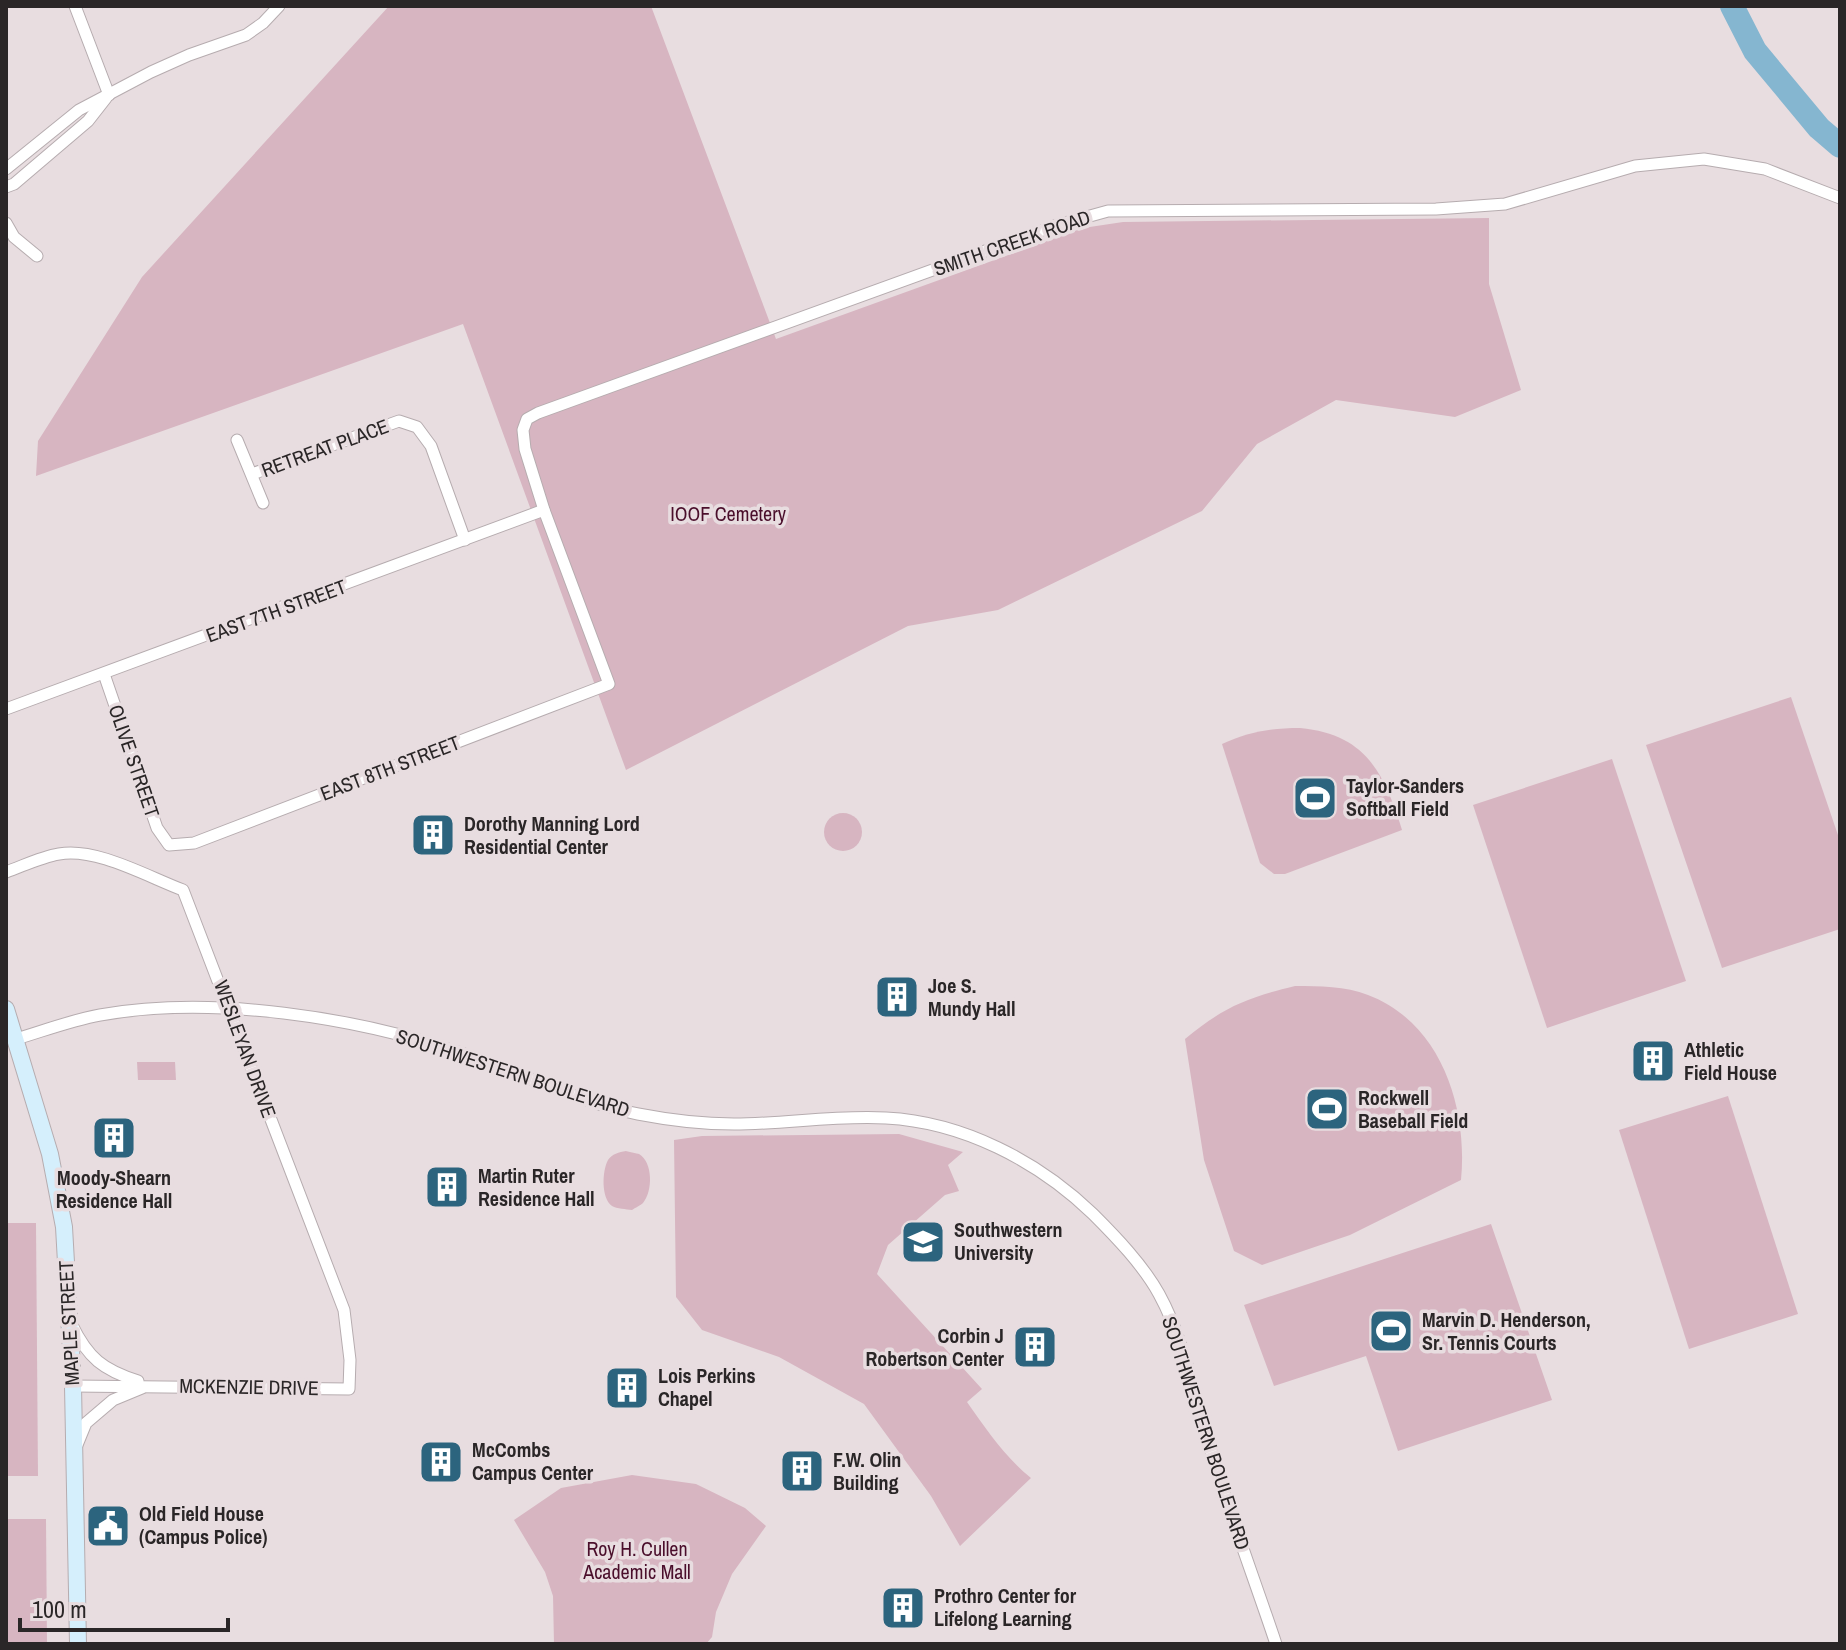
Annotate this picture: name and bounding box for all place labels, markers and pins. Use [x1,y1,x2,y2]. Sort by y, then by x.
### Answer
place label: Taylor-Sanders Softball Field [1346,772,1464,822]
sports icon: Taylor-Sanders Softball Field [1291,774,1339,822]
place label: Dorothy Manning Lord Residential Center [464,810,640,860]
building icon: Dorothy Manning Lord Residential Center [409,811,457,859]
place label: Joe S. Mundy Hall [928,972,1015,1022]
building icon: Joe S. Mundy Hall [873,973,921,1021]
place label: Athletic Field House [1684,1036,1777,1086]
building icon: Athletic Field House [1629,1037,1677,1085]
place label: Rockwell Baseball Field [1358,1084,1468,1134]
sports icon: Rockwell Baseball Field [1303,1085,1351,1133]
building icon: Moody-Shearn Residence Hall [90,1114,138,1162]
place label: Martin Ruter Residence Hall [478,1162,595,1212]
building icon: Martin Ruter Residence Hall [423,1163,471,1211]
place label: Moody-Shearn Residence Hall [56,1164,172,1214]
place label: Southwestern University [954,1216,1062,1266]
school or university icon: Southwestern University [899,1218,947,1266]
place label: Marvin D. Henderson, Sr. Tennis Courts [1422,1306,1591,1356]
sports icon: Marvin D. Henderson, Sr. Tennis Courts [1367,1307,1415,1355]
place label: Corbin J Robertson Center [866,1322,1005,1372]
building icon: Corbin J Robertson Center [1011,1323,1059,1371]
place label: Lois Perkins Chapel [658,1362,756,1412]
building icon: Lois Perkins Chapel [603,1364,651,1412]
place label: McCombs Campus Center [472,1436,594,1486]
building icon: McCombs Campus Center [417,1438,465,1486]
place label: F.W. Olin Building [833,1446,901,1496]
building icon: F.W. Olin Building [778,1447,826,1495]
place label: Old Field House (Campus Police) [139,1500,268,1550]
public building icon: Old Field House (Campus Police) [84,1502,132,1550]
place label: Prothro Center for Lifelong Learning [934,1582,1077,1632]
building icon: Prothro Center for Lifelong Learning [879,1584,927,1632]

